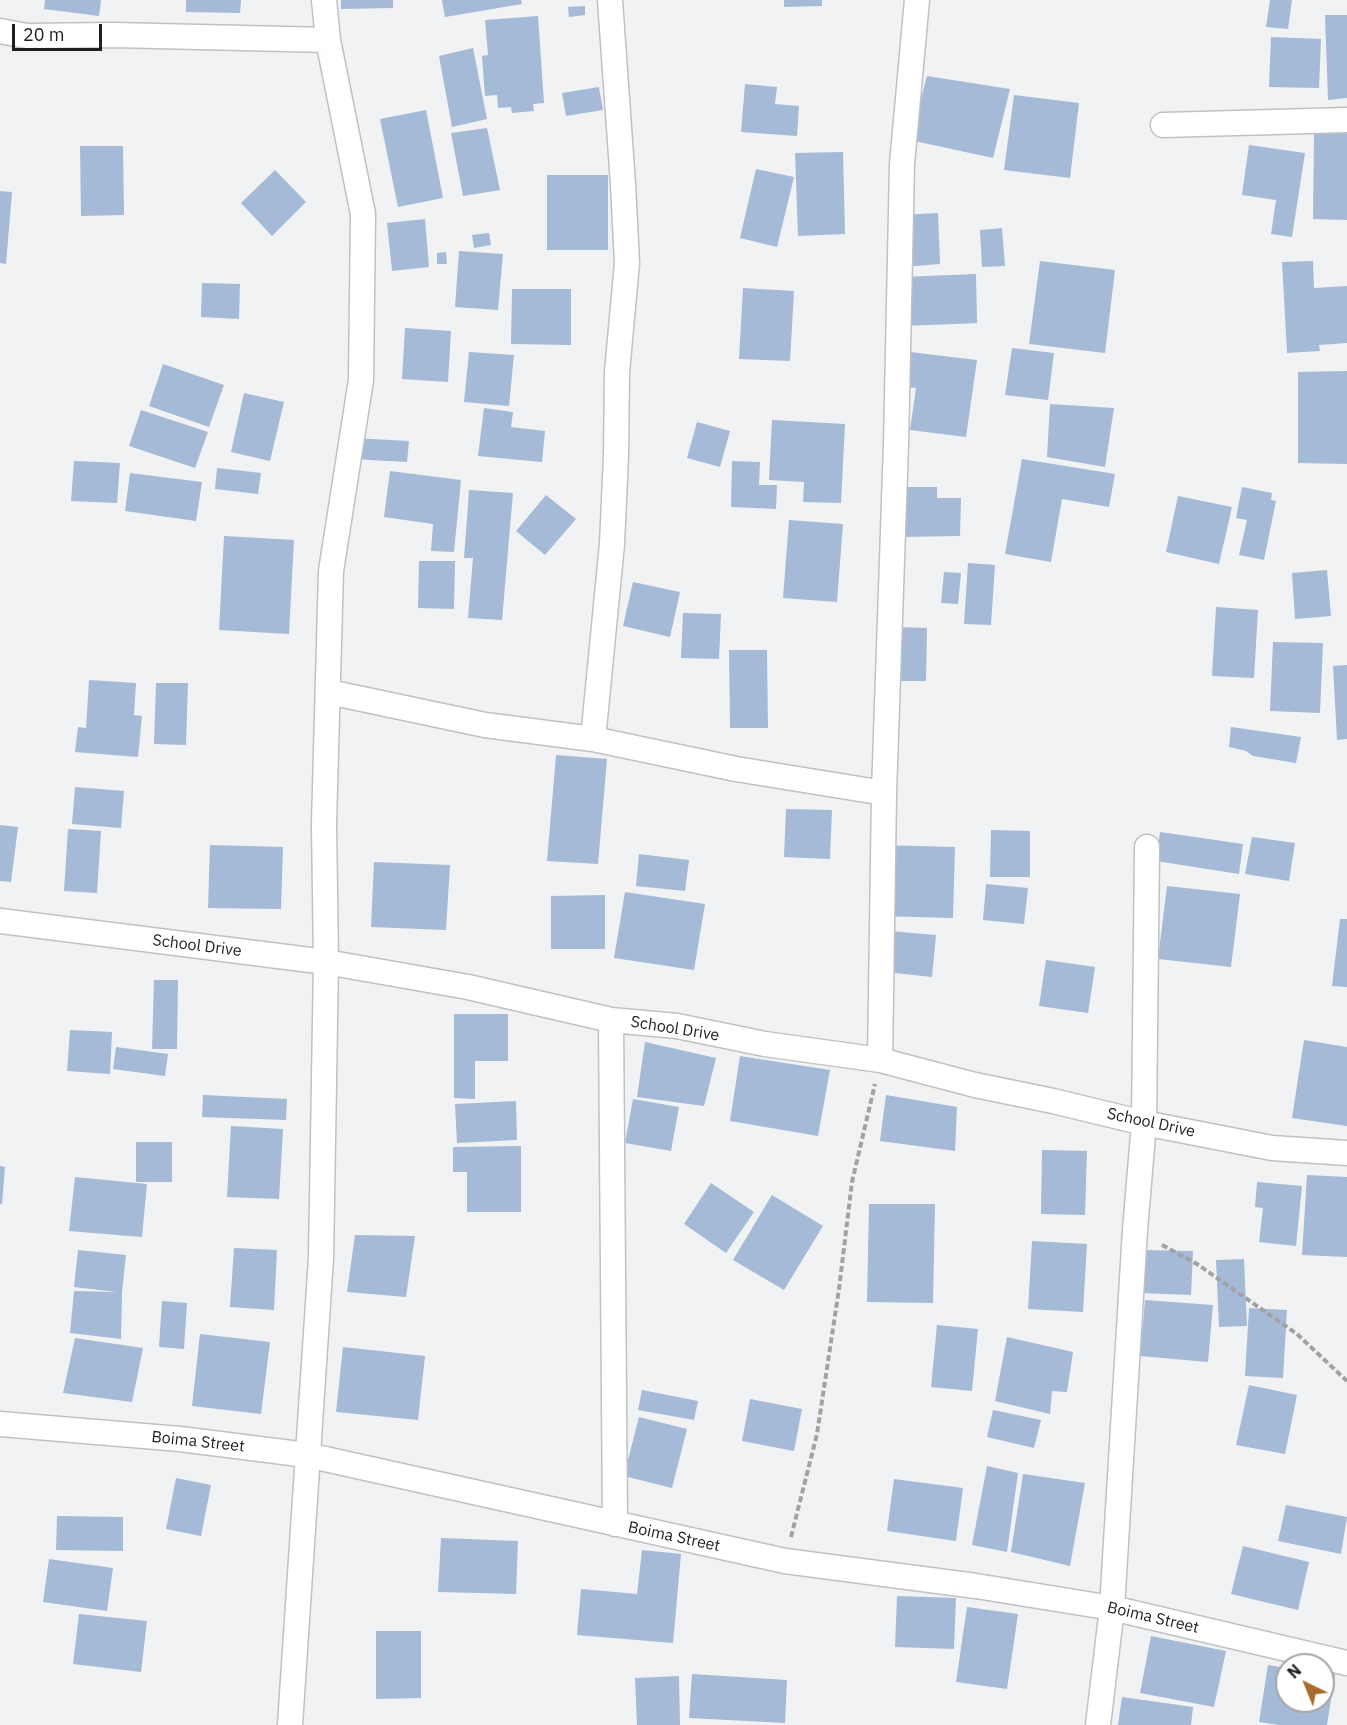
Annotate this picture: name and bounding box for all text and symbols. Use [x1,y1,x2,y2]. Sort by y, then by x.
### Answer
scale bar [15,12,105,50]
text: 20 m [23,23,65,46]
street label: School Drive [151,931,243,961]
street label: School Drive [629,1013,721,1045]
street label: School Drive [1105,1104,1197,1142]
street label: Boima Street [150,1428,246,1456]
street label: Boima Street [626,1518,722,1556]
street label: Boima Street [1105,1598,1201,1638]
north arrow [1275,1653,1335,1713]
text: N [1283,1660,1305,1683]

